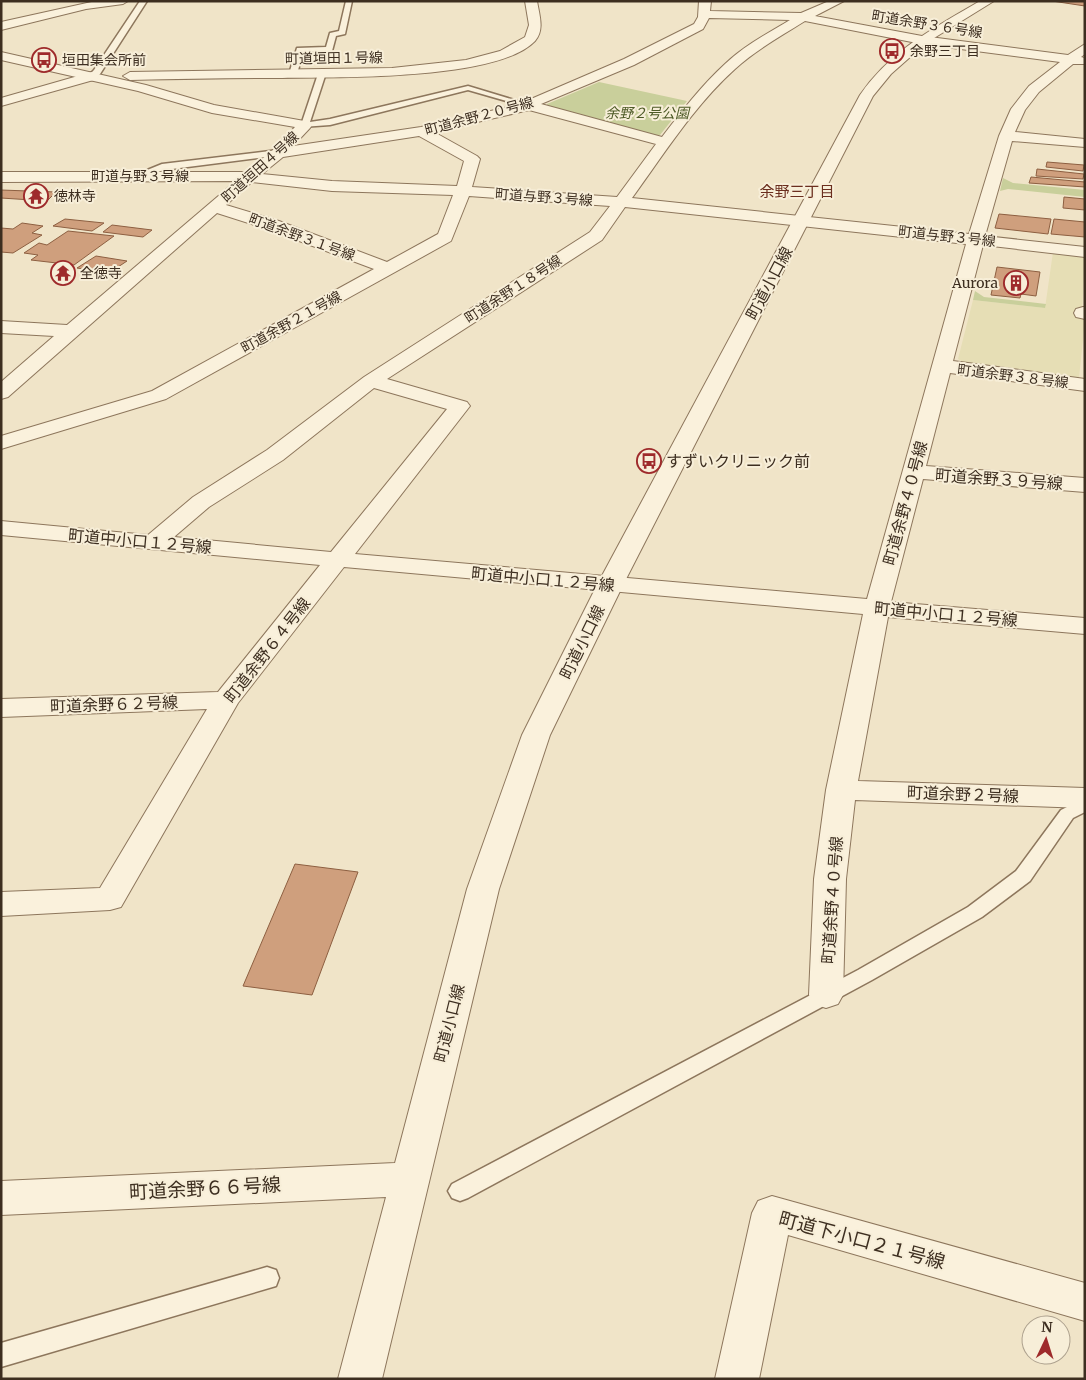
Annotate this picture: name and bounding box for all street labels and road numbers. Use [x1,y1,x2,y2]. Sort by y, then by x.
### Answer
street label: 町道余野３６号線 [870,6,984,42]
street label: 町道垣田１号線 [285,48,383,68]
street label: 町道余野２０号線 [423,93,535,139]
street label: 町道垣田４号線 [218,128,302,206]
street label: 町道与野３号線 [91,167,189,185]
street label: 町道与野３号線 [494,185,594,209]
street label: 町道余野３１号線 [246,209,358,265]
street label: 町道与野３号線 [897,222,997,250]
street label: 町道小口線 [741,243,797,323]
street label: 町道余野１８号線 [461,251,565,327]
street label: 町道余野２１号線 [238,287,344,357]
street label: 町道余野３８号線 [956,360,1070,392]
street label: 町道余野４０号線 [879,439,931,567]
street label: 町道余野３９号線 [934,465,1064,493]
street label: 町道中小口１２号線 [67,525,213,557]
street label: 町道中小口１２号線 [470,563,616,595]
street label: 町道余野６４号線 [220,593,314,707]
street label: 町道中小口１２号線 [873,598,1019,630]
street label: 町道小口線 [555,602,609,682]
street label: 町道余野６２号線 [50,692,178,716]
street label: 町道余野２号線 [907,782,1019,806]
street label: 町道余野４０号線 [818,835,846,965]
street label: 町道小口線 [430,982,468,1064]
street label: 町道余野６６号線 [128,1172,282,1204]
street label: 町道下小口２１号線 [776,1206,948,1274]

